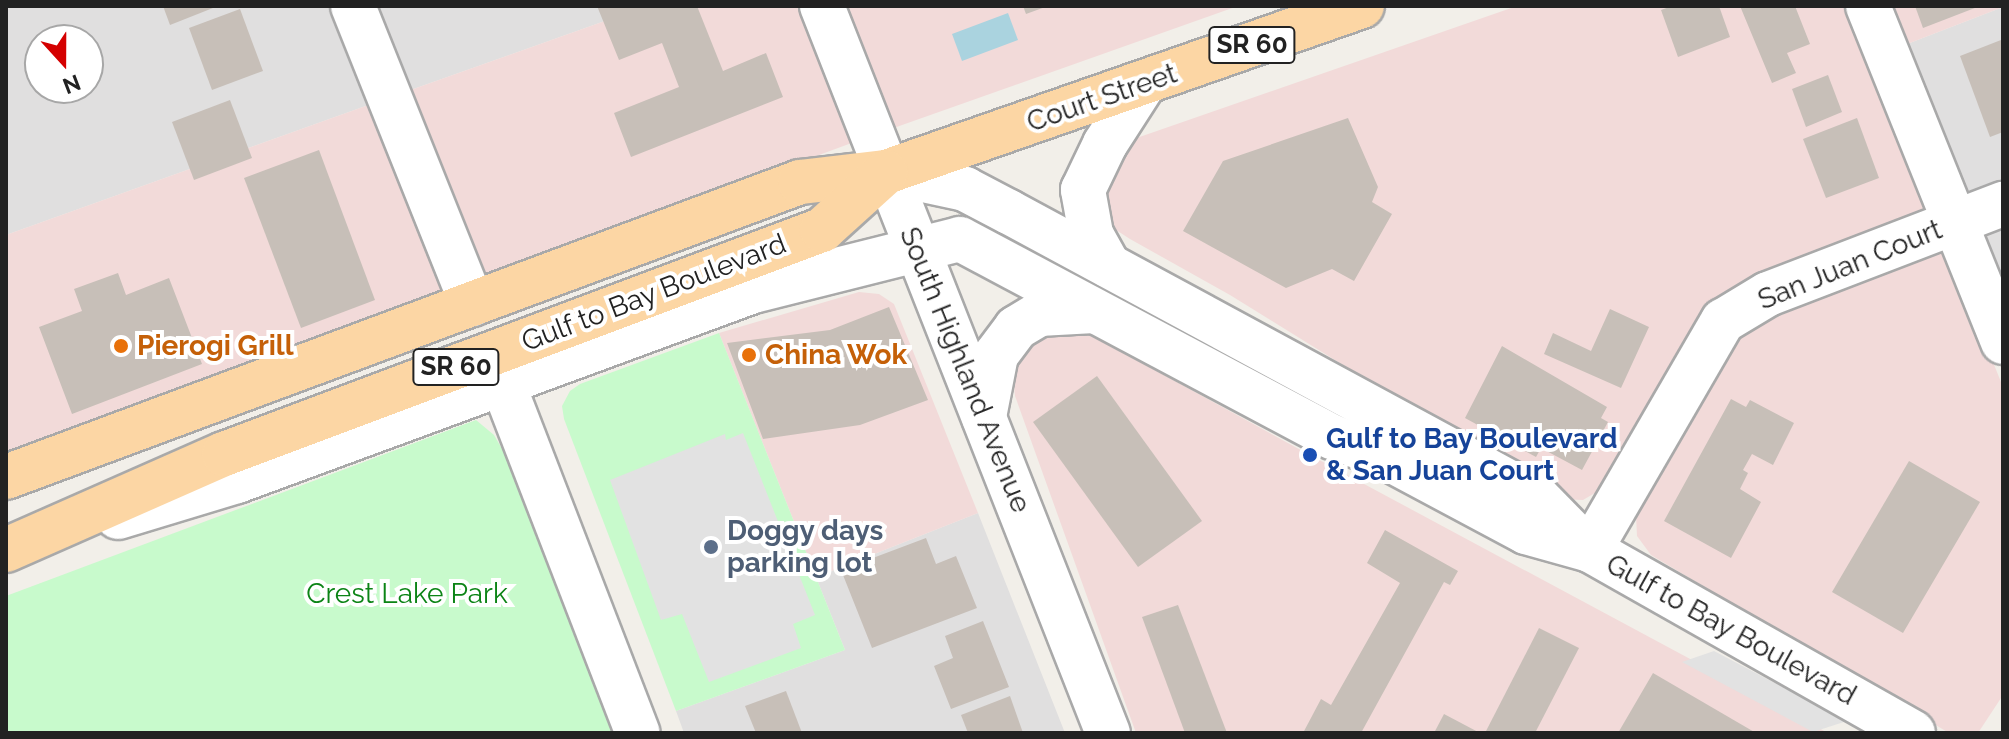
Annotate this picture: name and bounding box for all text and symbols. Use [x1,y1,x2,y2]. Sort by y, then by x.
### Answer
road number: SR 60 [1208,23,1296,67]
north arrow [24,24,104,104]
street label: Court Street [1023,57,1181,139]
text: N [59,69,84,100]
street label: San Juan Court [1753,213,1947,317]
street label: South Highland Avenue [892,222,1038,518]
street label: Gulf to Bay Boulevard [517,227,791,359]
place label: Pierogi Grill [137,329,294,363]
marker: Pierogi Grill [112,337,130,355]
place label: China Wok [765,338,908,372]
road number: SR 60 [412,345,500,389]
marker: China Wok [740,346,758,364]
place label: Gulf to Bay Boulevard & San Juan Court [1326,422,1619,488]
marker: Gulf to Bay Boulevard & San Juan Court [1301,446,1319,464]
place label: Doggy days parking lot [727,514,884,580]
marker: Doggy days parking lot [702,538,720,556]
street label: Gulf to Bay Boulevard [1600,547,1862,713]
park label: Crest Lake Park [306,577,508,611]

